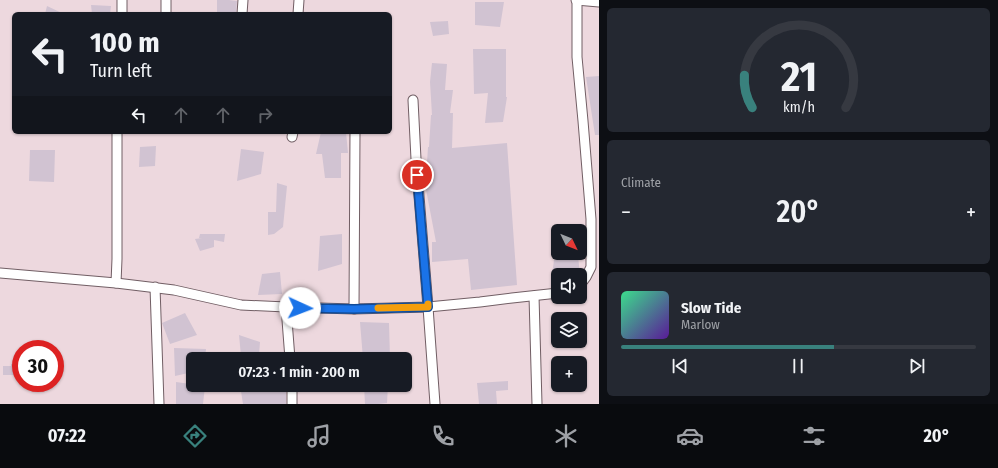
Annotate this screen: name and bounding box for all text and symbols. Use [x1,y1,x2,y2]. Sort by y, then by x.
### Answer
text: 100 m [90,26,160,59]
icon: left [24,28,76,80]
text: 21 [779,52,817,102]
text: Turn left [90,60,152,82]
text: km/h [783,99,814,116]
icon: left [128,104,150,126]
icon: ahead [170,104,192,126]
icon: ahead [212,104,234,126]
icon: right [254,104,276,126]
pin [400,158,434,192]
icon: arrive [406,164,428,186]
text: Climate [621,175,661,190]
text: 20° [776,194,820,230]
text: − [621,199,631,226]
text: + [966,199,976,226]
north arrow [551,224,587,260]
map controls [551,224,587,392]
button: sound [551,268,587,304]
position arrow [279,287,321,329]
text: Slow Tide [681,299,741,317]
button: layers [551,312,587,348]
text: Marlow [681,317,720,332]
speed limit sign: 30 [12,340,64,392]
icon: previous [669,355,691,377]
icon: pause [787,355,809,377]
icon: next [906,355,928,377]
button: + [551,356,587,392]
text: 07:23 · 1 min · 200 m [238,363,360,381]
icon: directions [181,422,209,450]
icon: music [305,422,333,450]
icon: phone [429,422,457,450]
icon: climate [552,422,580,450]
icon: car [676,422,704,450]
icon: filters [800,422,828,450]
text: 07:22 [48,425,86,447]
text: 20° [924,425,950,447]

